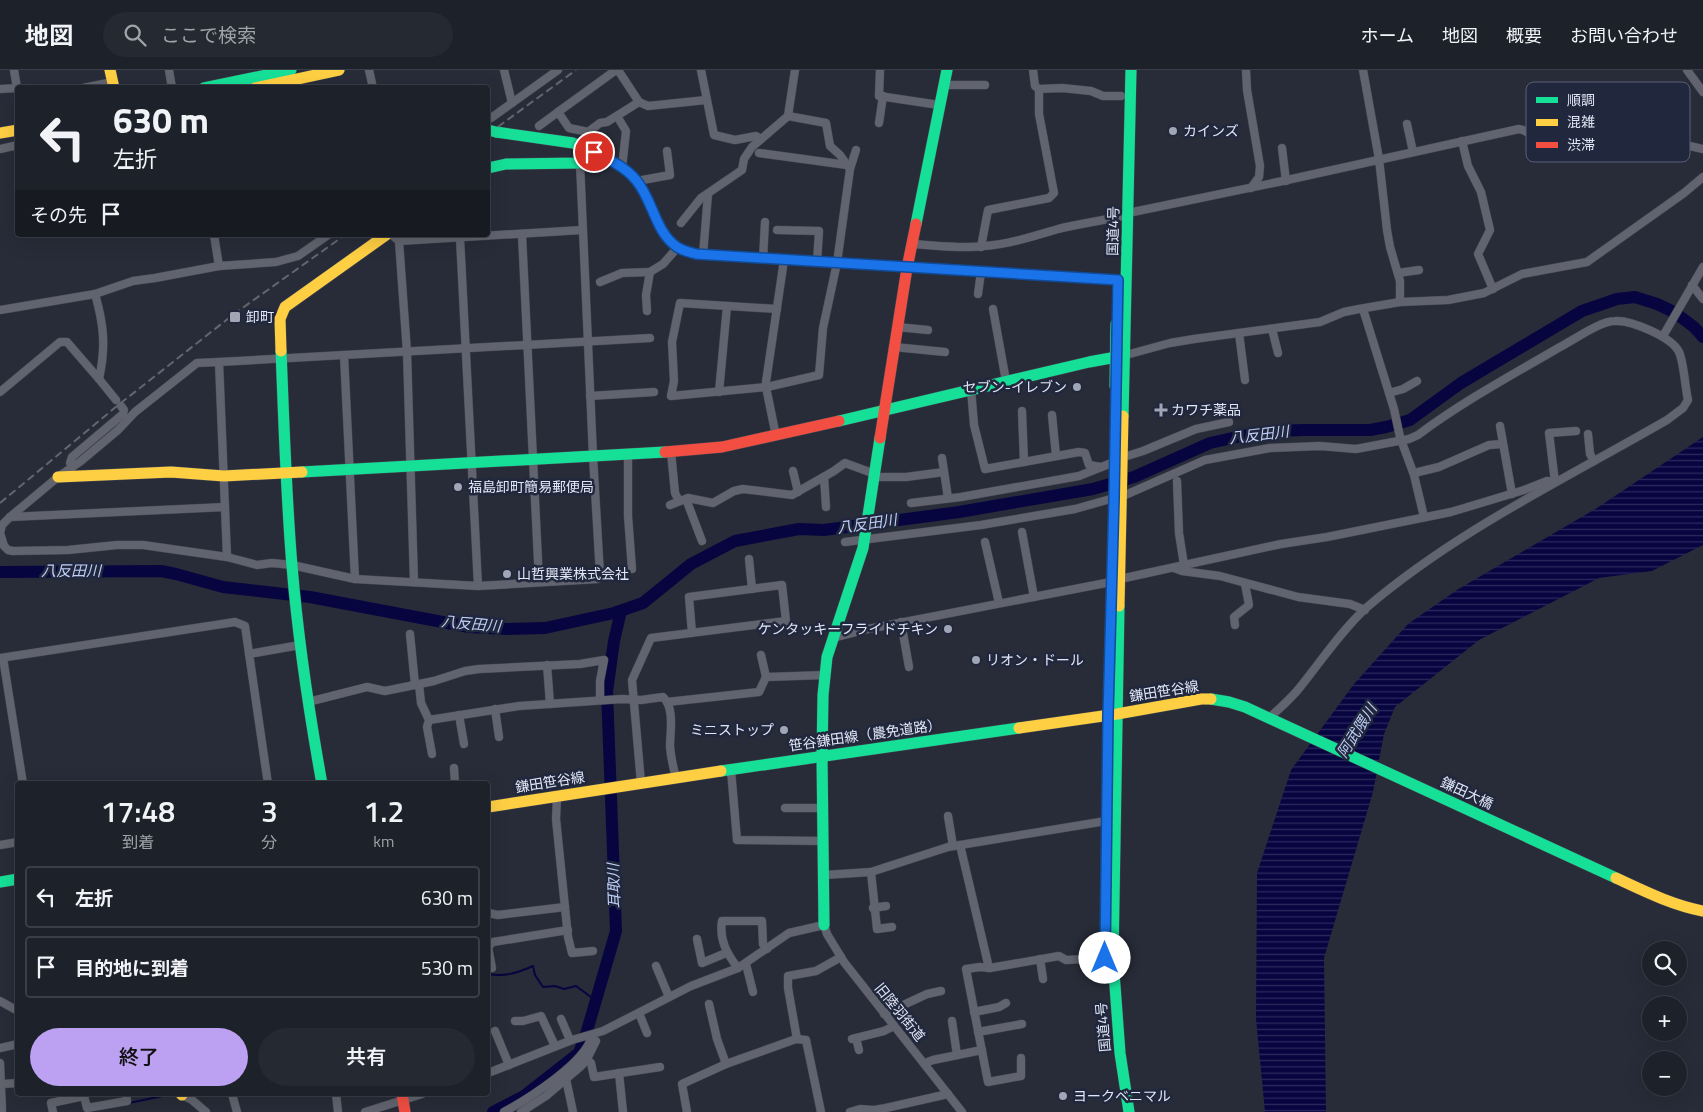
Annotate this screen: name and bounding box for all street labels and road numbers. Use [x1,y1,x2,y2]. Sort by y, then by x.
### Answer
street label: 国道4号 [1102,206,1123,256]
street label: 鎌田笹谷線 [1128,675,1200,706]
street label: 笹谷鎌田線（農免道路） [787,713,943,756]
street label: 鎌田笹谷線 [514,766,586,797]
street label: 鎌田大橋 [1437,771,1497,814]
street label: 旧陸羽街道 [870,978,931,1045]
street label: 国道4号 [1090,1001,1115,1053]

